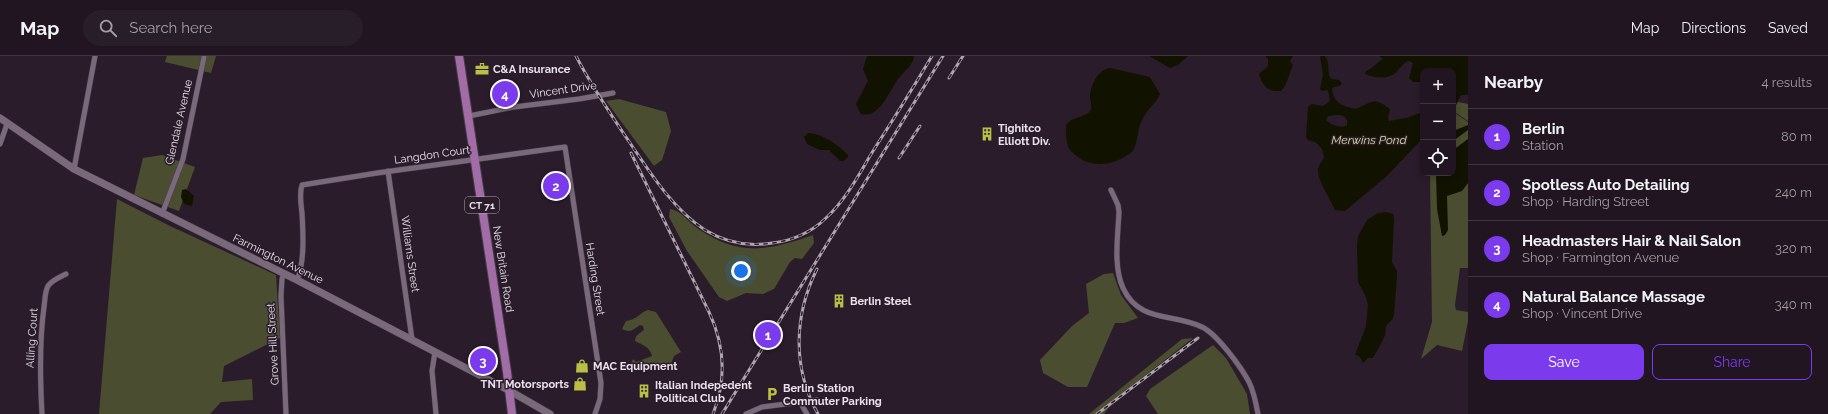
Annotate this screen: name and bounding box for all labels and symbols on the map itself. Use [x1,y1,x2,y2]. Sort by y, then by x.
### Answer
office icon: C&A Insurance [474,61,490,77]
place label: C&A Insurance [493,63,571,76]
street label: Glendale Avenue [163,78,195,166]
pin: 4 [492,79,518,109]
street label: Vincent Drive [529,79,598,101]
place label: Tighitco Elliott Div. [998,122,1051,148]
building icon: Tighitco Elliott Div. [979,126,995,142]
water label: Merwins Pond [1331,133,1407,147]
street label: Langdon Court [393,143,471,167]
pin: 2 [543,171,569,201]
road number: CT 71 [465,197,499,213]
street label: Williams Street [398,215,422,293]
street label: New Britain Road [490,225,516,313]
street label: Farmington Avenue [231,231,326,287]
street label: Harding Street [583,242,607,317]
your location [731,261,751,281]
building icon: Berlin Steel [831,293,847,309]
place label: Berlin Steel [850,295,912,308]
street label: Grove Hill Street [264,302,282,385]
street label: Alling Court [23,307,41,368]
pin: 1 [755,320,781,350]
pin: 3 [470,346,496,376]
shop icon: MAC Equipment [574,358,590,374]
place label: MAC Equipment [593,360,678,373]
shop icon: TNT Motorsports [572,376,588,392]
place label: TNT Motorsports [481,378,570,391]
place label: Italian Indepedent Political Club [655,379,753,405]
place label: Berlin Station Commuter Parking [783,382,882,408]
building icon: Italian Indepedent Political Club [636,383,652,399]
parking icon: Berlin Station Commuter Parking [764,386,780,402]

